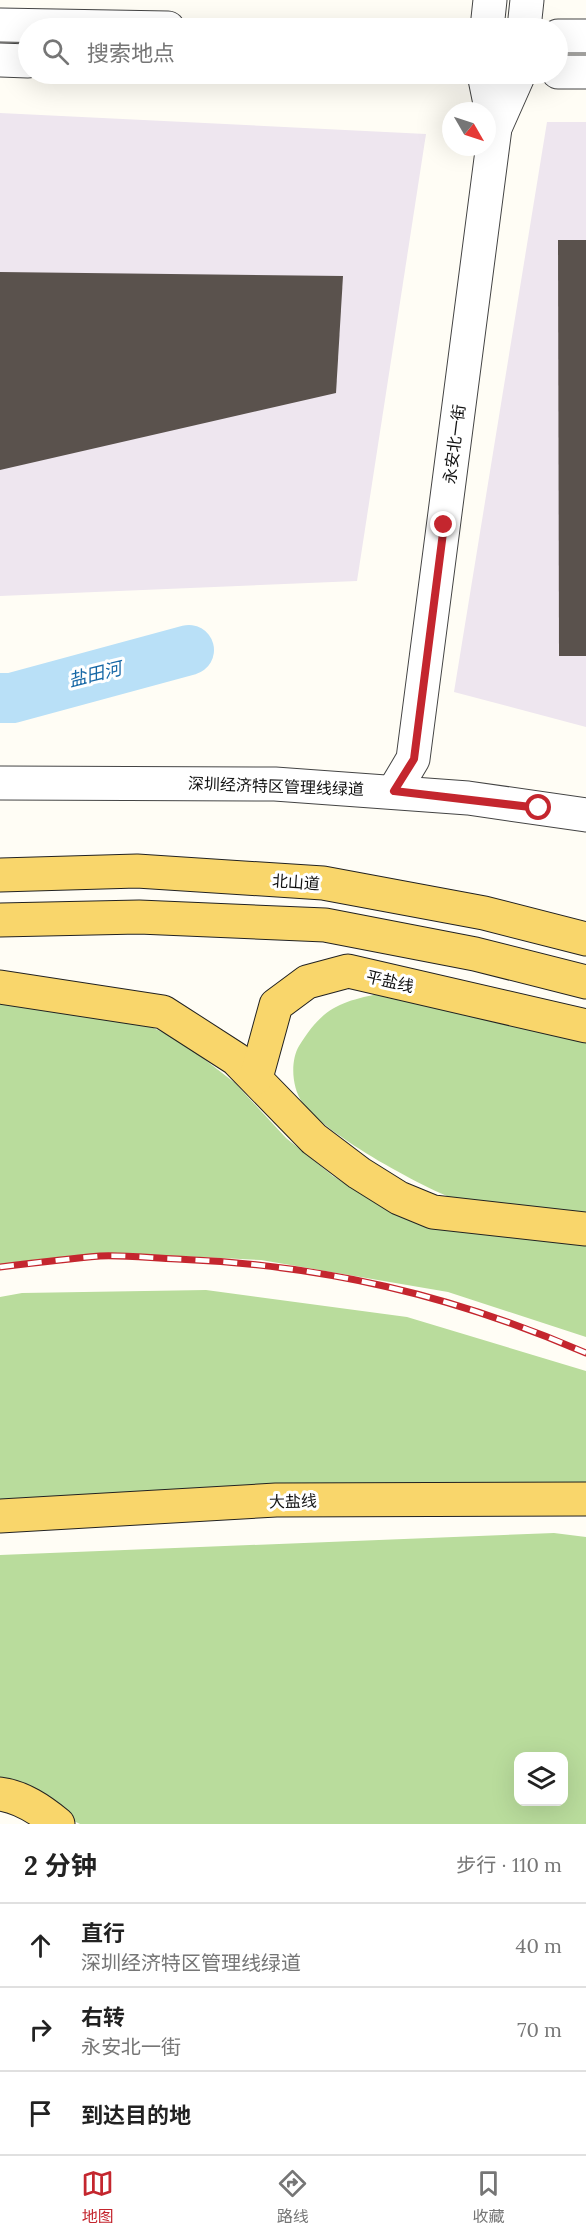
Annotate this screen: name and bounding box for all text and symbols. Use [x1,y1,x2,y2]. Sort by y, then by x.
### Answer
search box [18,18,568,84]
icon: search [39,35,72,68]
text: 搜索地点 [87,39,175,67]
north arrow [442,102,496,156]
street label: 永安北一街 [439,403,469,485]
route end [430,511,456,537]
water label: 盐田河 [66,656,127,692]
street label: 深圳经济特区管理线绿道 [188,773,364,799]
route start [525,794,551,820]
street label: 北山道 [271,870,321,894]
street label: 平盐线 [364,966,416,996]
street label: 大盐线 [269,1491,317,1511]
map controls [514,1752,568,1806]
button: layers [514,1752,568,1806]
text: 2 分钟 [24,1849,97,1882]
text: 步行 · 110 m [456,1852,562,1877]
text: 直行 [81,1919,125,1947]
icon: ahead [24,1929,57,1962]
text: 40 m [516,1933,562,1958]
text: 深圳经济特区管理线绿道 [81,1950,301,1975]
text: 右转 [81,2003,125,2031]
icon: right [24,2013,57,2046]
text: 70 m [517,2017,562,2042]
text: 永安北一街 [81,2034,181,2059]
icon: arrive [24,2097,57,2130]
text: 到达目的地 [81,2101,191,2129]
tab: 地图 [81,2167,114,2227]
tab: 路线 [276,2167,309,2227]
tab: 收藏 [472,2167,505,2227]

